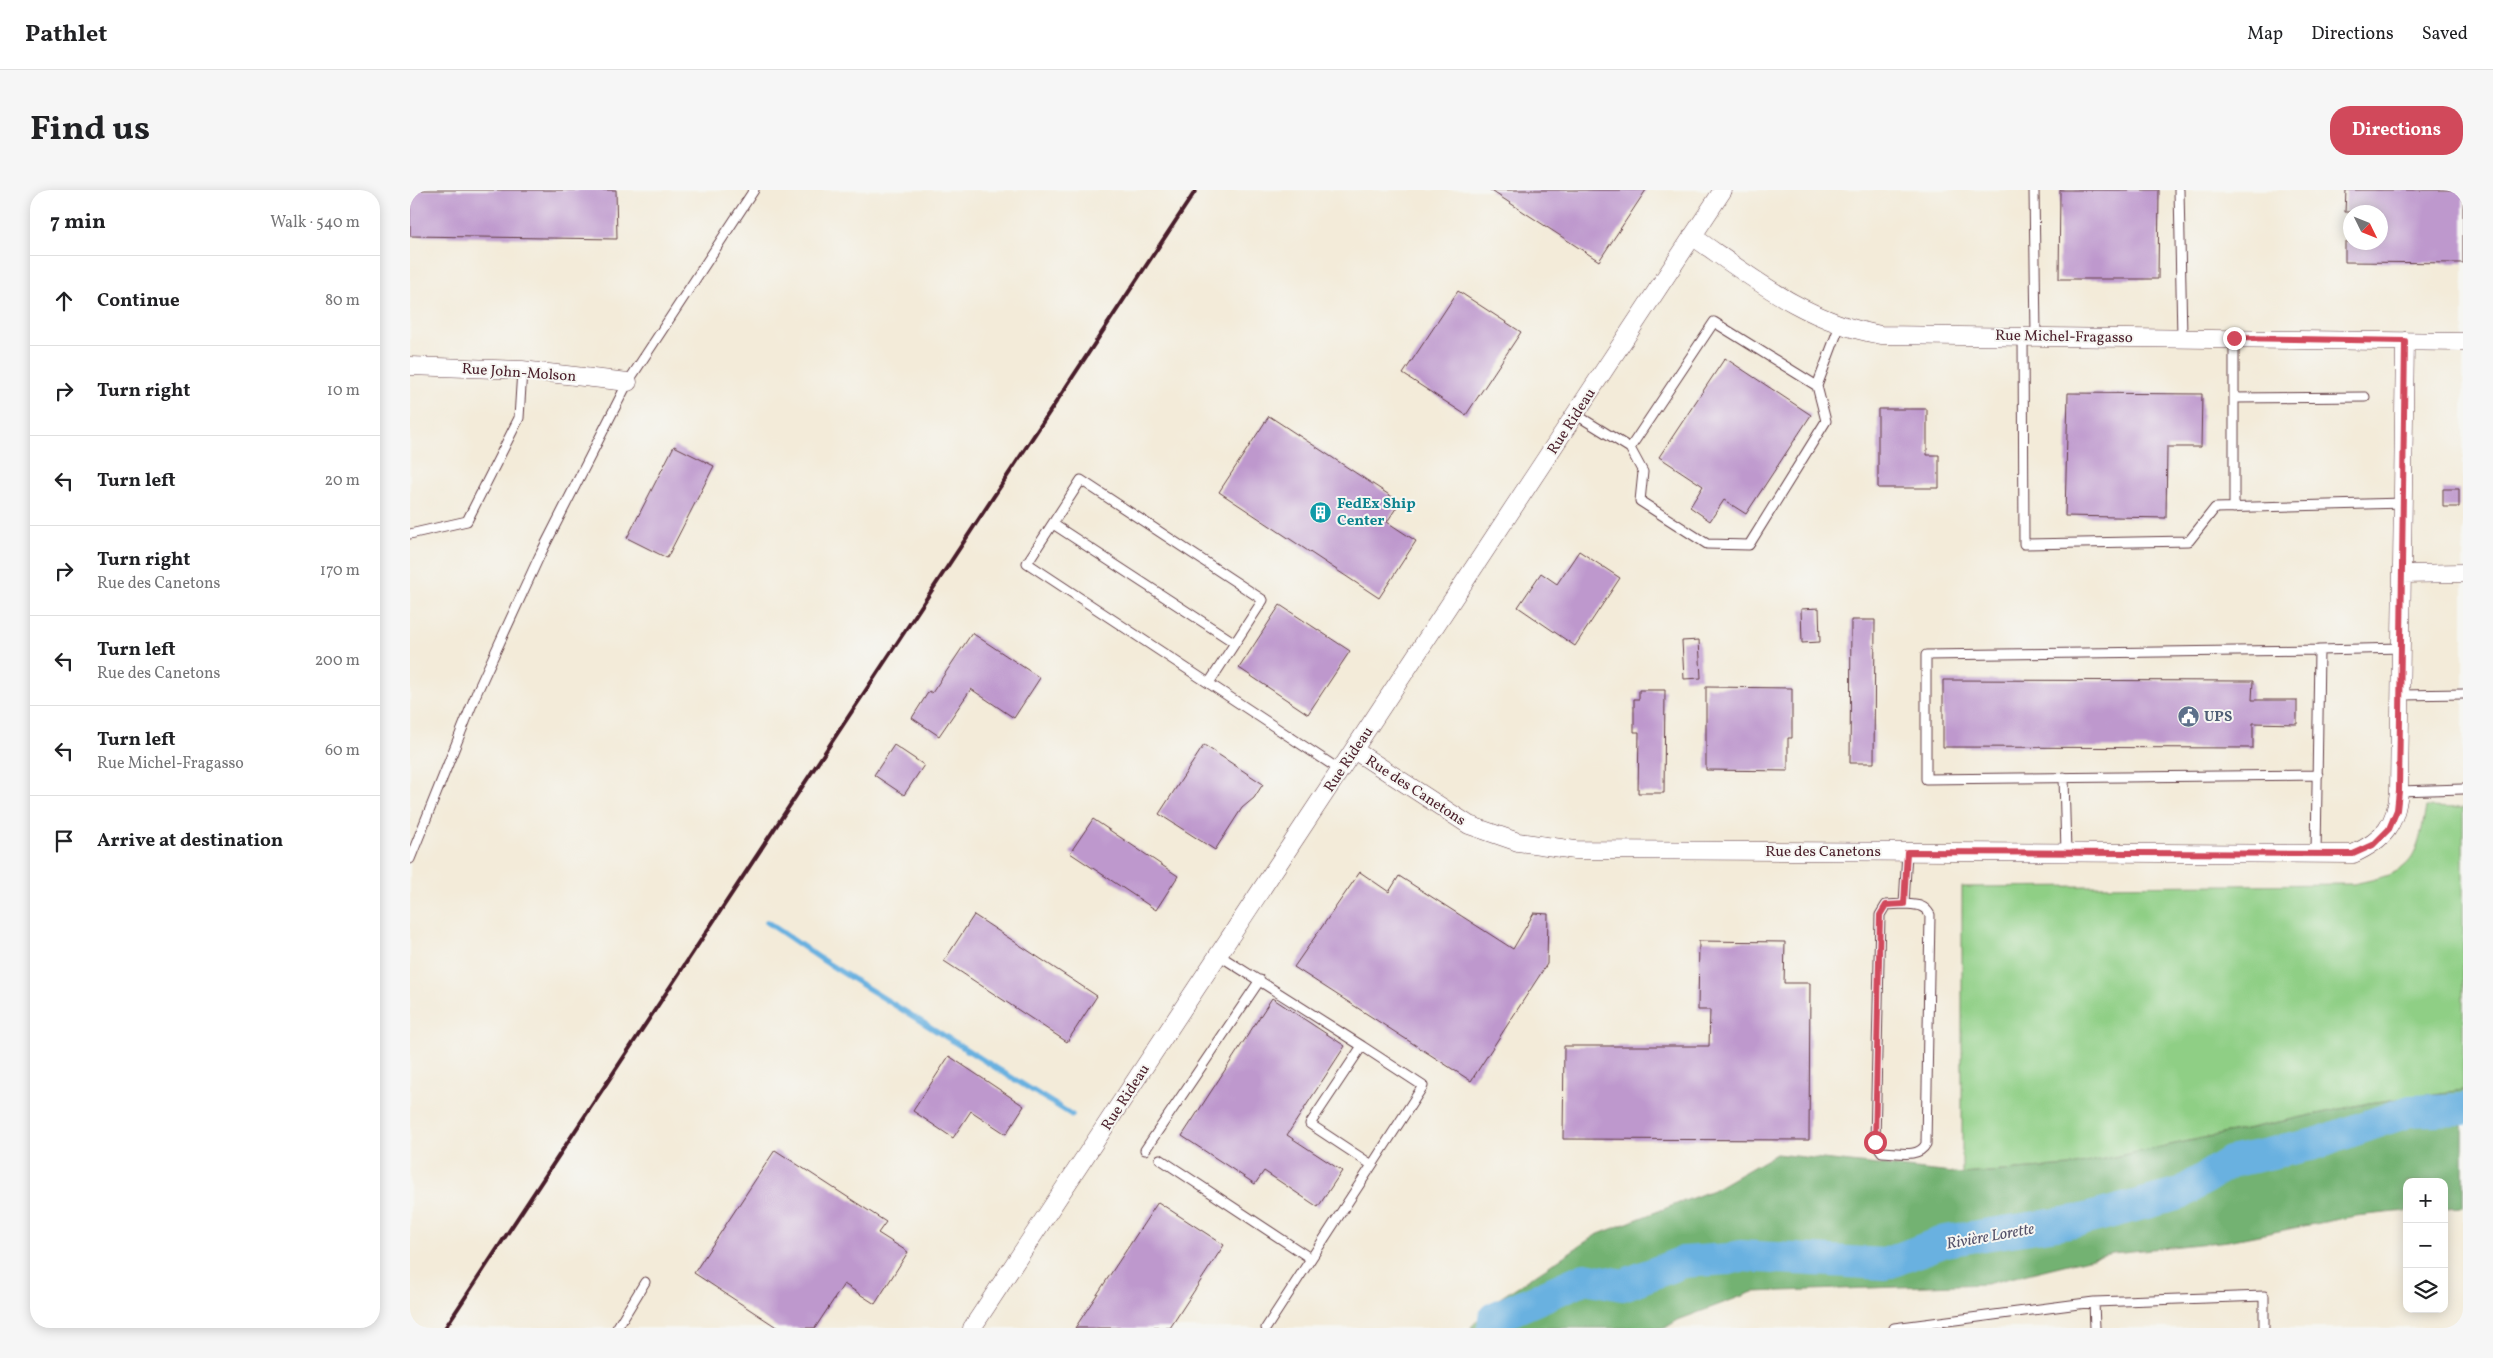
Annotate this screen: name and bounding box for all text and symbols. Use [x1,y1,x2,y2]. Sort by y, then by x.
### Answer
text: Pathlet [25,18,107,52]
text: Map [2247,22,2283,47]
text: Directions [2311,22,2394,47]
text: Saved [2422,22,2468,47]
text: Find us [30,106,150,154]
button: Directions [2330,106,2463,155]
north arrow [2343,205,2388,250]
text: 7 min [50,208,106,237]
text: Walk · 540 m [270,212,360,234]
icon: ahead [50,287,78,315]
text: Continue [97,288,180,314]
text: 80 m [325,290,360,312]
street label: Rue Michel-Fragasso [1995,326,2133,349]
route end [2223,327,2246,350]
street label: Rue John-Molson [461,359,577,388]
icon: right [50,377,78,405]
text: Turn right [97,378,190,404]
text: 10 m [327,380,360,402]
street label: Rue Rideau [1543,385,1602,459]
icon: left [50,467,78,495]
text: Turn left [97,468,176,494]
text: 20 m [325,470,360,492]
place label: FedEx Ship Center [1337,494,1416,532]
building icon: FedEx Ship Center [1309,500,1333,524]
text: Turn right [97,547,190,573]
icon: right [50,557,78,585]
text: 170 m [320,560,360,582]
text: Rue des Canetons [97,573,220,595]
text: Turn left [97,637,176,663]
icon: left [50,647,78,675]
text: 200 m [315,650,360,672]
text: Rue des Canetons [97,663,220,685]
public building icon: UPS [2176,704,2200,728]
place label: UPS [2204,707,2232,728]
street label: Rue Rideau [1320,723,1379,797]
text: Turn left [97,727,176,753]
icon: left [50,737,78,765]
text: 60 m [325,740,360,762]
street label: Rue des Canetons [1361,751,1469,832]
text: Rue Michel-Fragasso [97,753,244,775]
icon: arrive [50,827,78,855]
text: Arrive at destination [97,828,283,854]
street label: Rue des Canetons [1765,842,1881,863]
street label: Rue Rideau [1097,1061,1156,1135]
route start [1864,1131,1887,1154]
map controls [2403,1178,2448,1313]
button: + [2403,1178,2448,1223]
water label: Rivière Lorette [1945,1218,2036,1256]
button: − [2403,1223,2448,1268]
button: layers [2403,1268,2448,1313]

